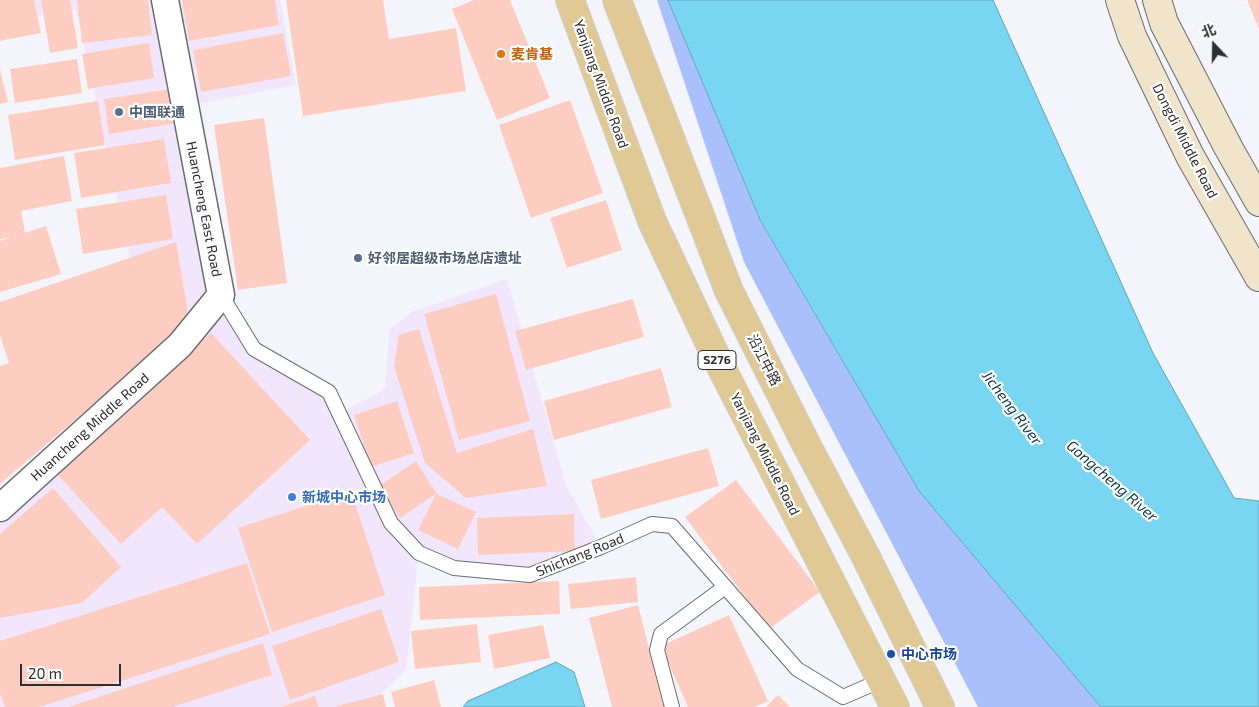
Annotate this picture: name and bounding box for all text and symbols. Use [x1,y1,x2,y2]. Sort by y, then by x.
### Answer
street label: Yanjiang Middle Road [570,17,632,151]
north arrow [1189,20,1239,70]
text: 北 [1199,20,1218,41]
place label: 麦肯基 [511,46,553,62]
marker: 麦肯基 [495,48,507,60]
street label: Dongdi Middle Road [1149,81,1221,201]
place label: 中国联通 [129,104,185,120]
marker: 中国联通 [113,106,125,118]
street label: Huancheng East Road [183,140,225,278]
place label: 好邻居超级市场总店遗址 [368,250,522,266]
marker: 好邻居超级市场总店遗址 [352,252,364,264]
street label: 沿江中路 [744,331,784,389]
road number: S276 [698,350,736,370]
water label: Jicheng River [978,367,1046,449]
street label: Huancheng Middle Road [27,369,153,485]
street label: Yanjiang Middle Road [727,390,803,518]
water label: Gongcheng River [1063,437,1161,525]
place label: 新城中心市场 [302,489,386,505]
marker: 新城中心市场 [286,491,298,503]
street label: Shichang Road [534,530,626,580]
place label: 中心市场 [901,646,957,662]
marker: 中心市场 [885,648,897,660]
scale bar [22,654,124,686]
text: 20 m [28,664,62,682]

